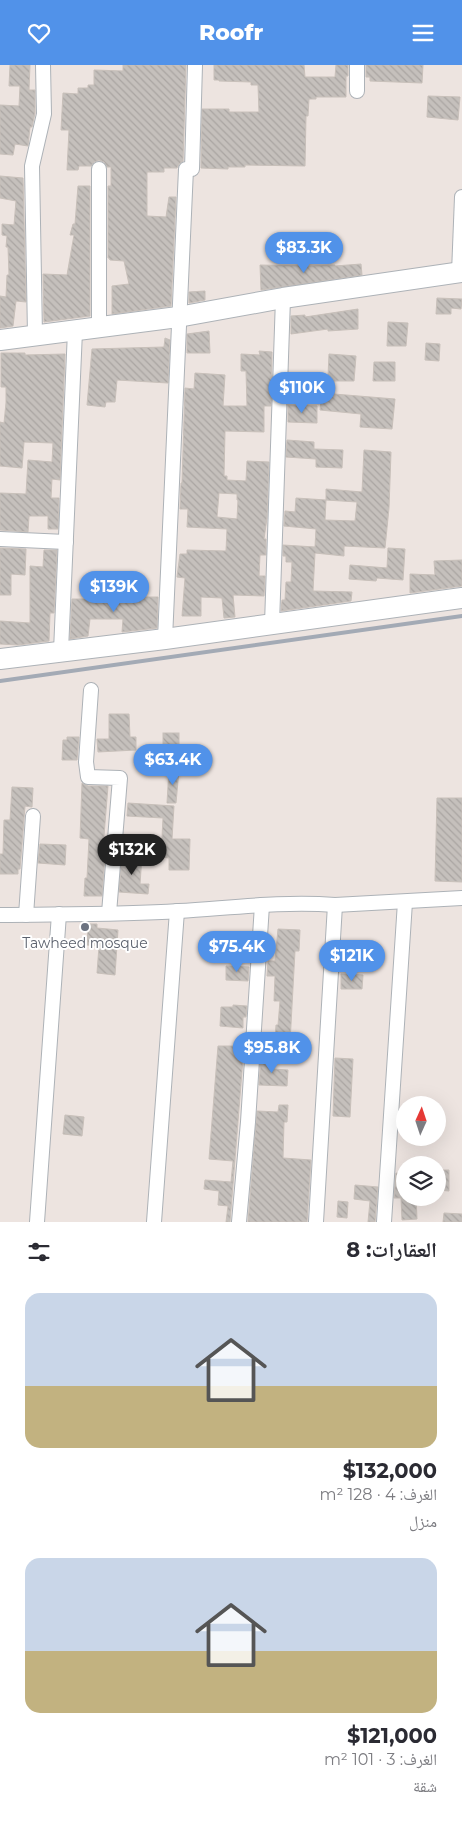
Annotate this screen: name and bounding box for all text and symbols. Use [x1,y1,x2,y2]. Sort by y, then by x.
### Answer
icon: heart [25,19,53,47]
text: Roofr [199,19,263,46]
icon: menu [409,19,437,47]
pin: $83.3K [263,231,345,274]
text: $83.3K [276,238,332,257]
pin: $110K [267,371,337,414]
text: $110K [279,378,325,397]
pin: $139K [79,571,149,613]
text: $139K [90,577,138,596]
pin: $63.4K [132,743,214,786]
text: $63.4K [145,750,201,769]
pin: $132K [97,833,167,876]
text: $132K [109,840,156,859]
marker: Tawheed mosque [79,921,91,933]
pin: $75.4K [196,931,278,973]
place label: Tawheed mosque [22,934,148,952]
text: $75.4K [209,937,265,956]
pin: $121K [317,939,387,982]
text: $121K [330,946,374,965]
pin: $95.8K [231,1031,313,1074]
text: $95.8K [244,1038,300,1057]
north arrow [396,1096,446,1146]
map controls [396,1096,446,1206]
button: layers [396,1156,446,1206]
text: العقارات: 8 [346,1237,437,1262]
icon: filters [25,1238,53,1266]
icon: home [186,1325,276,1415]
text: $132,000 [343,1458,437,1483]
text: الغرف: 4 · 128 m² [319,1485,437,1504]
text: منزل [409,1512,437,1531]
icon: home [186,1590,276,1680]
text: $121,000 [347,1723,437,1748]
text: الغرف: 3 · 101 m² [324,1750,437,1769]
text: شقة [413,1777,437,1796]

